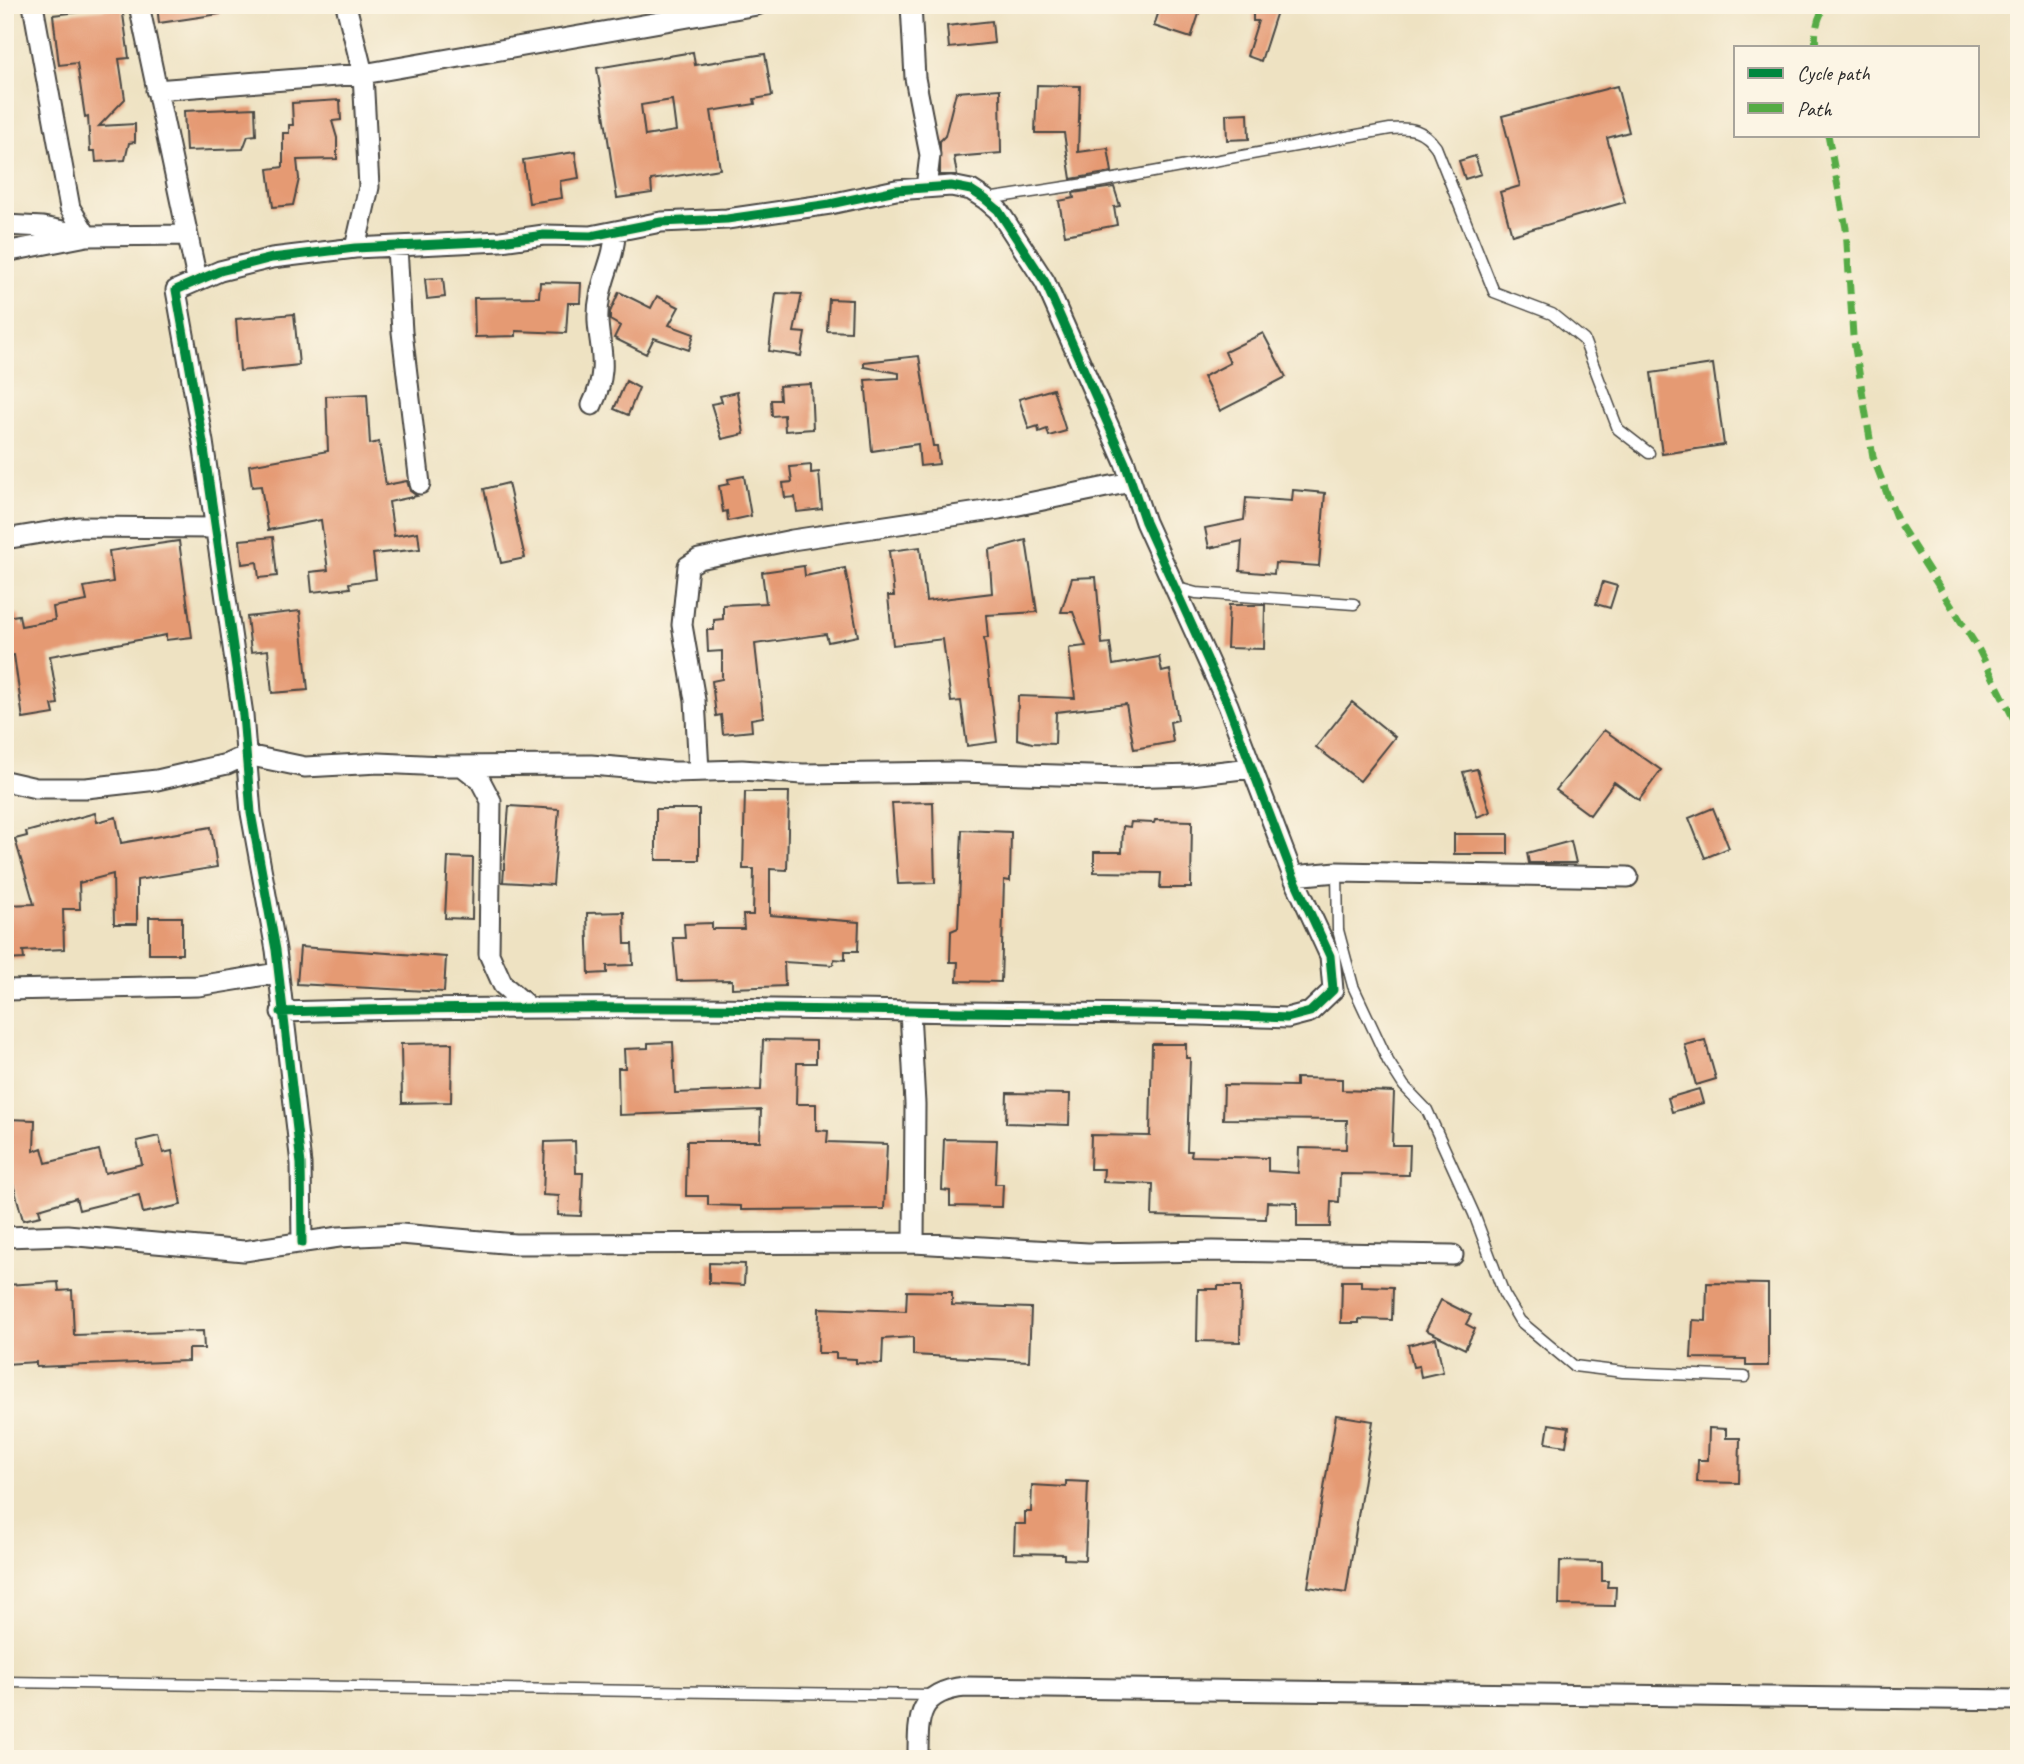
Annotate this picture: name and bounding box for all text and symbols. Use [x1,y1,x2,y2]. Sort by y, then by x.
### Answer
legend [1734,46,1979,136]
text: Cycle path [1797,60,1870,86]
text: Path [1797,96,1833,122]

